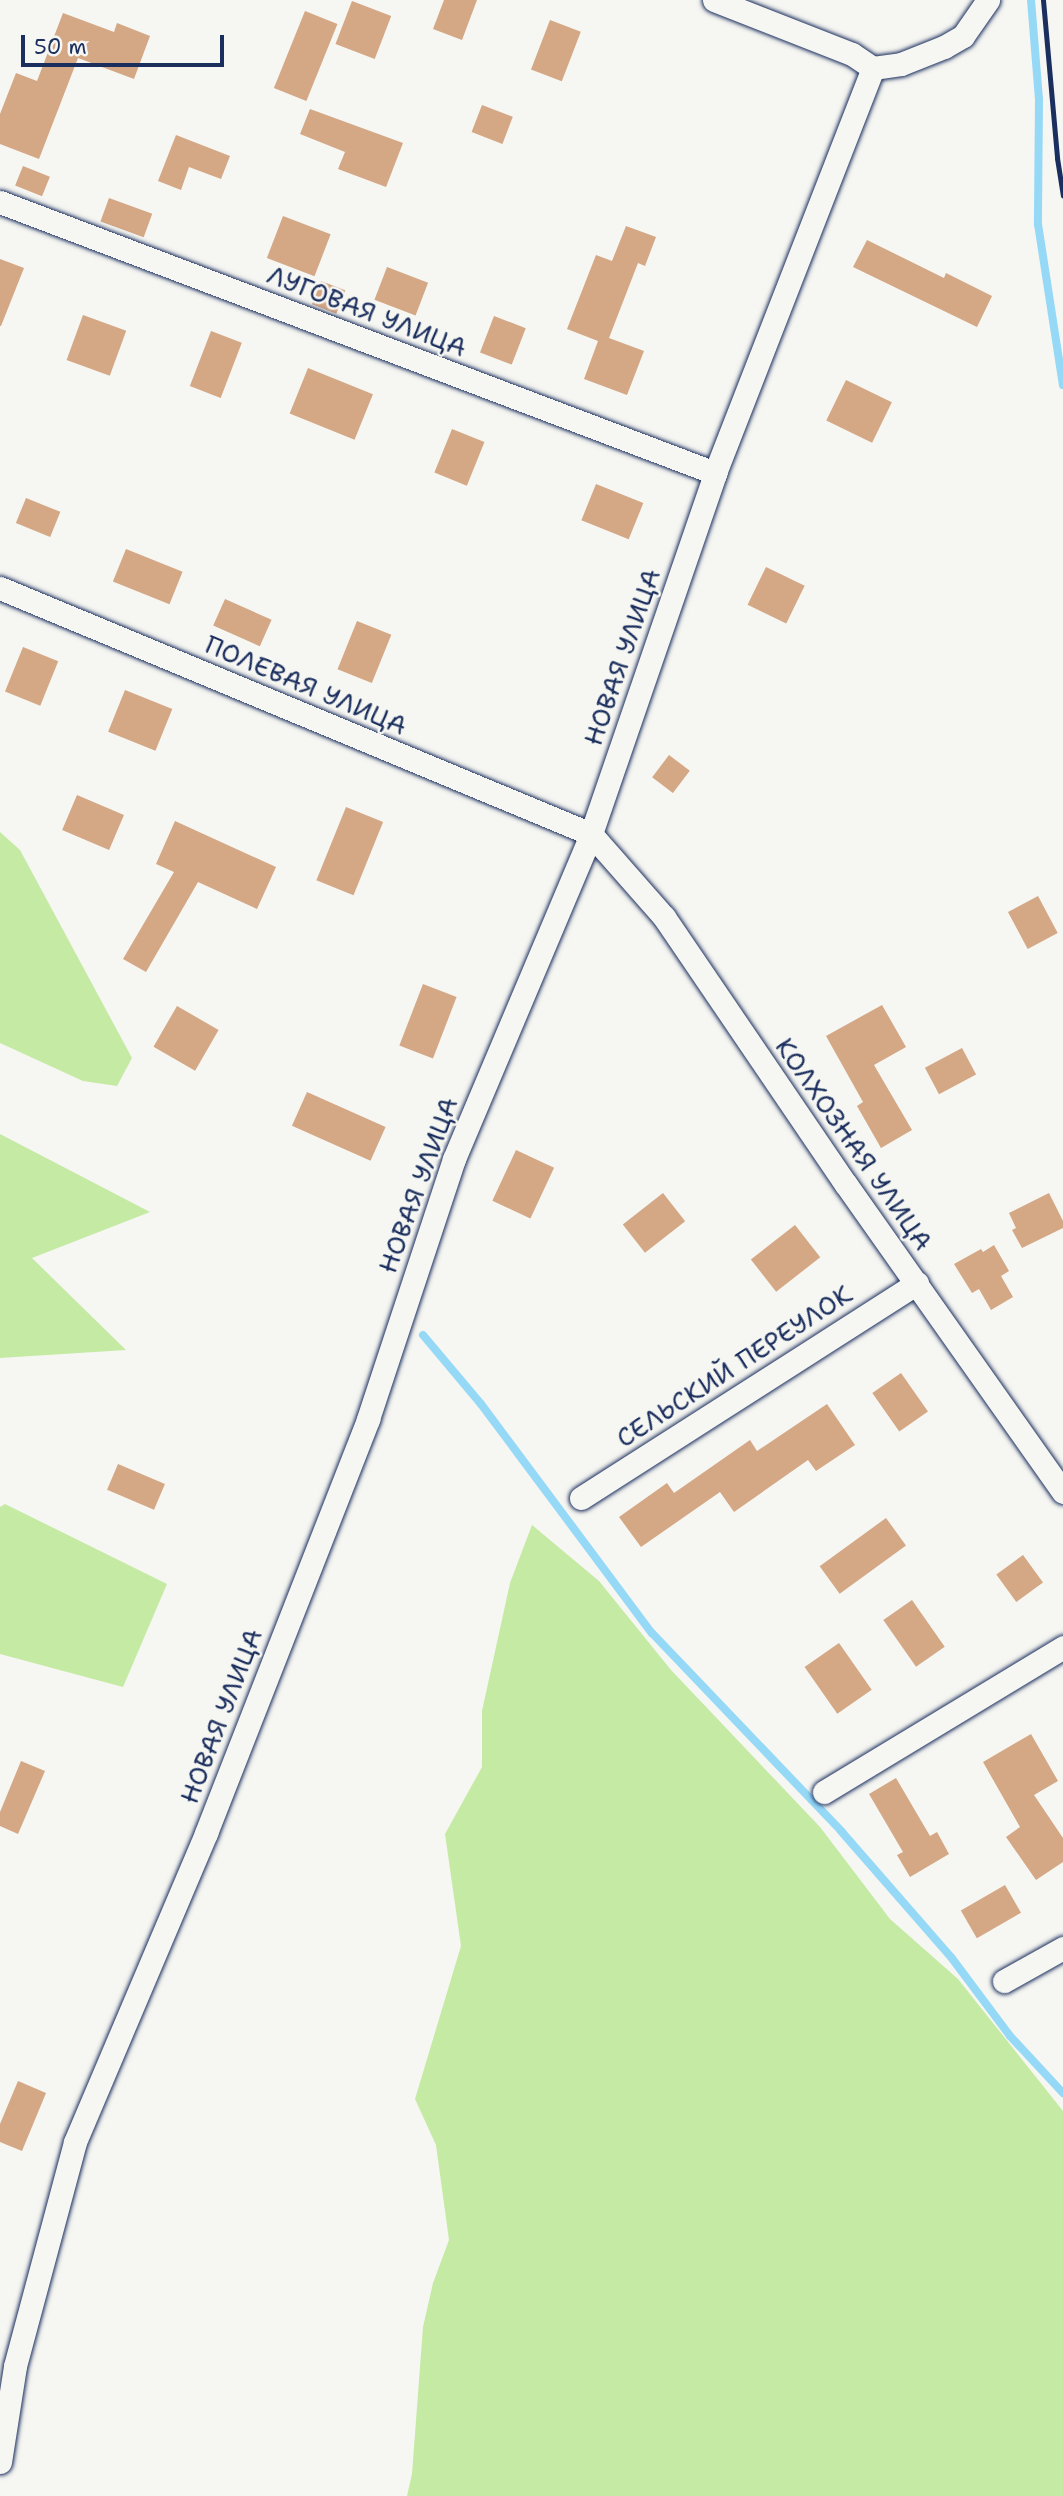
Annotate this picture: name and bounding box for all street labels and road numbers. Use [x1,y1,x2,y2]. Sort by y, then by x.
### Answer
street label: ЛУГОВАЯ УЛИЦА [263,259,471,363]
street label: НОВАЯ УЛИЦА [577,565,667,749]
street label: ПОЛЕВАЯ УЛИЦА [200,628,412,742]
street label: КОЛХОЗНАЯ УЛИЦА [769,1032,939,1256]
street label: НОВАЯ УЛИЦА [372,1093,464,1277]
street label: СЕЛЬСКИЙ ПЕРЕУЛОК [610,1278,858,1454]
street label: НОВАЯ УЛИЦА [173,1624,269,1808]

